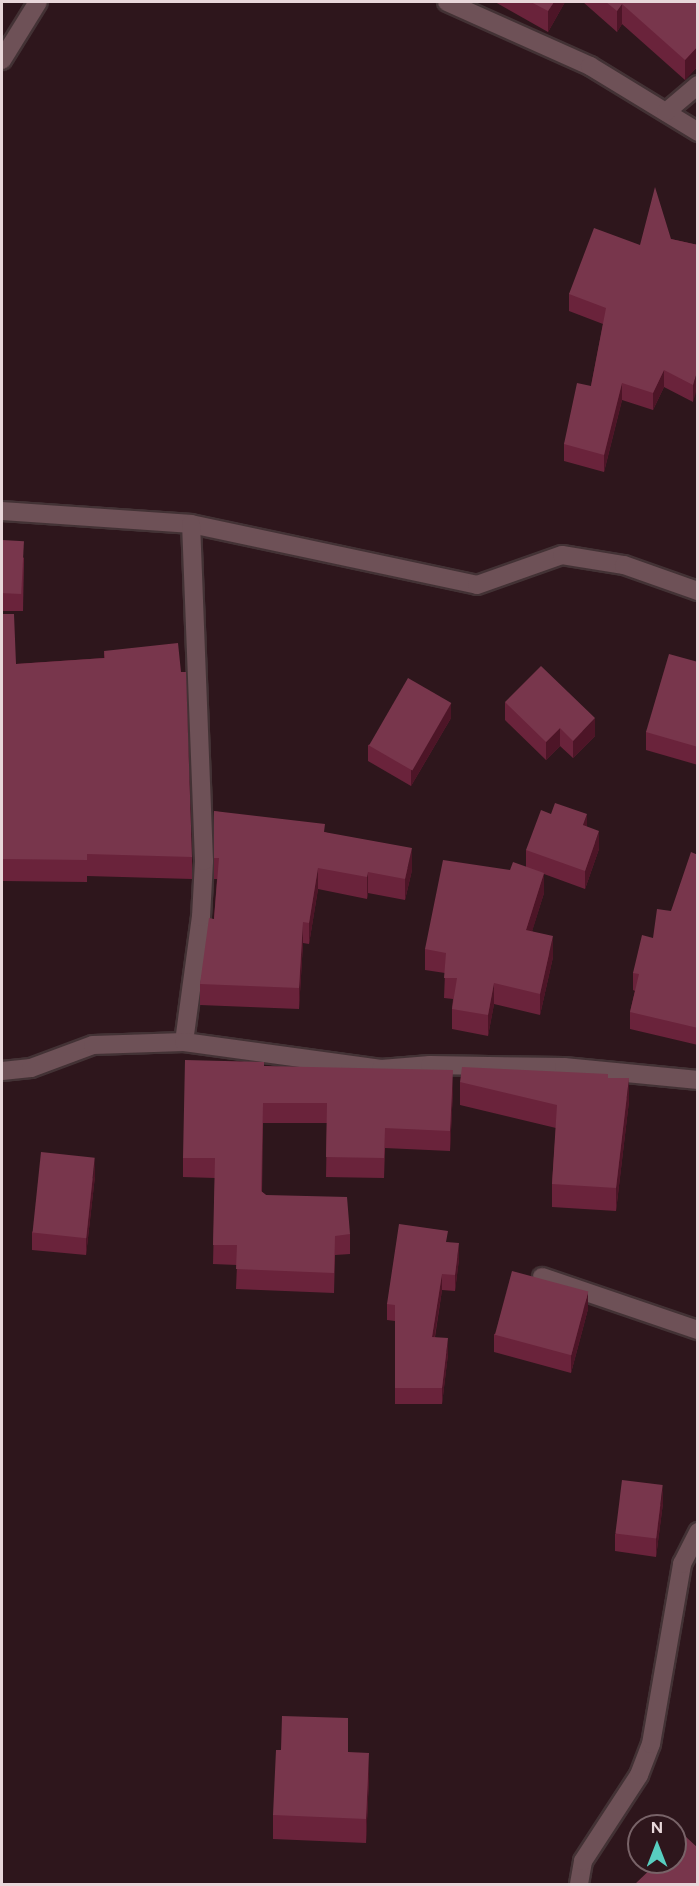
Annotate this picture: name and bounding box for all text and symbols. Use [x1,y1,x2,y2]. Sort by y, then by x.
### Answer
north arrow [627,1814,687,1874]
text: N [651,1818,663,1837]

